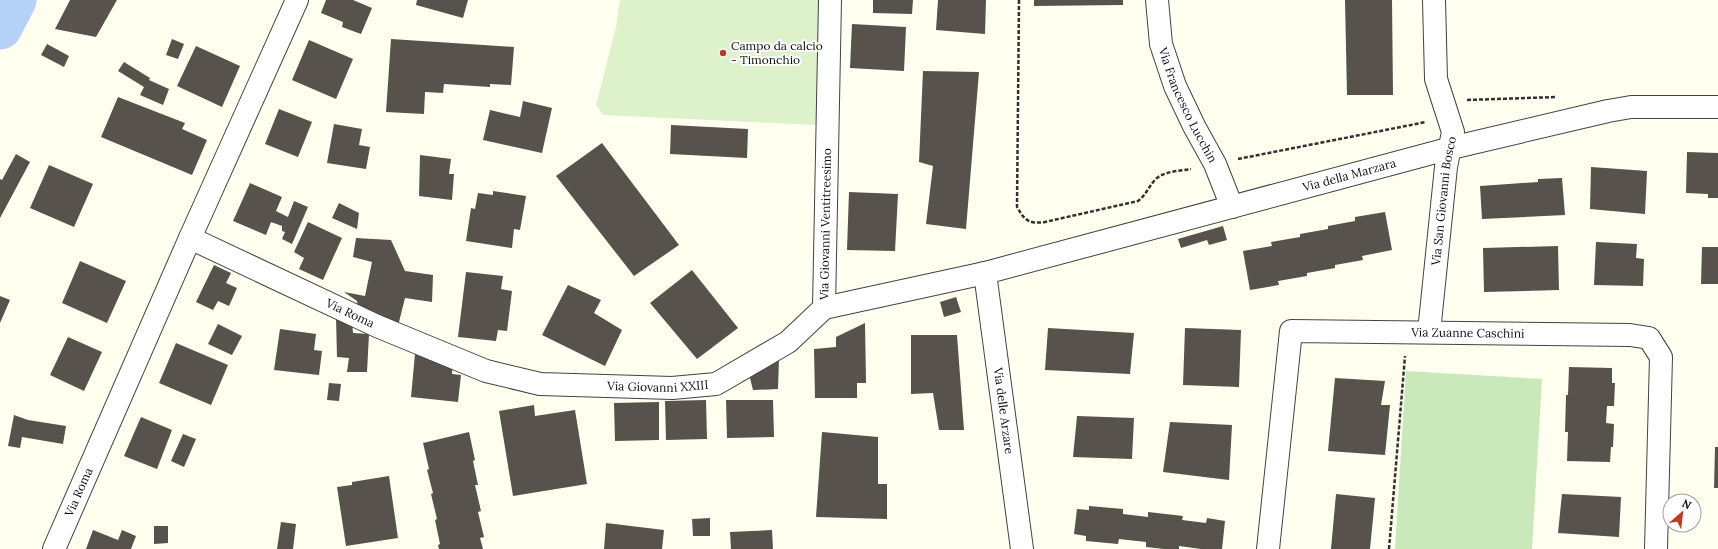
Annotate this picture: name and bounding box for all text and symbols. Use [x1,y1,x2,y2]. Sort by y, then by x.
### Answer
place label: Campo da calcio - Timonchio [731,38,823,67]
street label: Via Francesco Lucchin [1155,45,1221,165]
marker: Campo da calcio - Timonchio [718,48,728,58]
street label: Via San Giovanni Bosco [1428,135,1459,267]
street label: Via Giovanni Ventitreesimo [816,148,834,301]
street label: Via della Marzara [1300,155,1398,195]
street label: Via Roma [323,295,377,331]
street label: Via Zuanne Caschini [1410,324,1524,341]
street label: Via delle Arzare [991,366,1017,455]
street label: Via Giovanni XXIII [606,377,709,395]
street label: Via Roma [61,465,96,520]
north arrow [1662,493,1702,533]
text: N [1680,496,1694,513]

